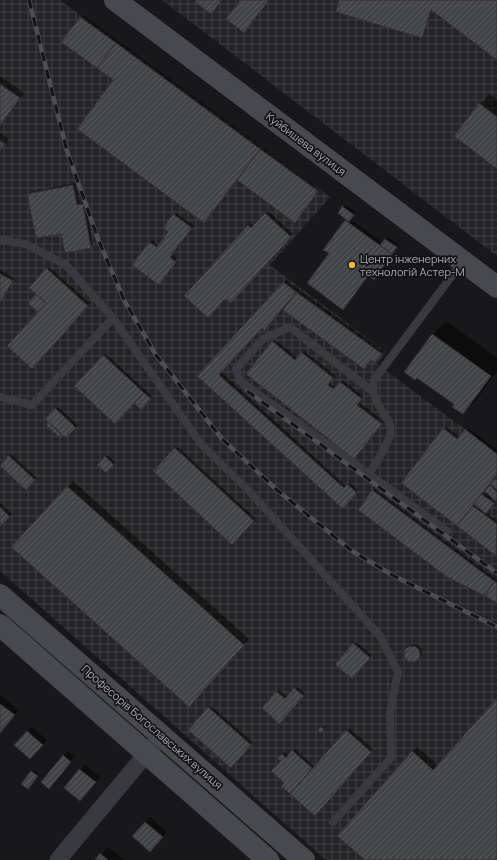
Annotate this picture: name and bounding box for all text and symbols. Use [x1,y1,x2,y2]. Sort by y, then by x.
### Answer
street label: Куйбишева вулиця [263,109,349,179]
place label: Центр інженерних технологій Астер-М [360,251,465,279]
marker: Центр інженерних технологій Астер-М [347,260,357,270]
street label: Професорів Богославських вулиця [79,661,226,792]

